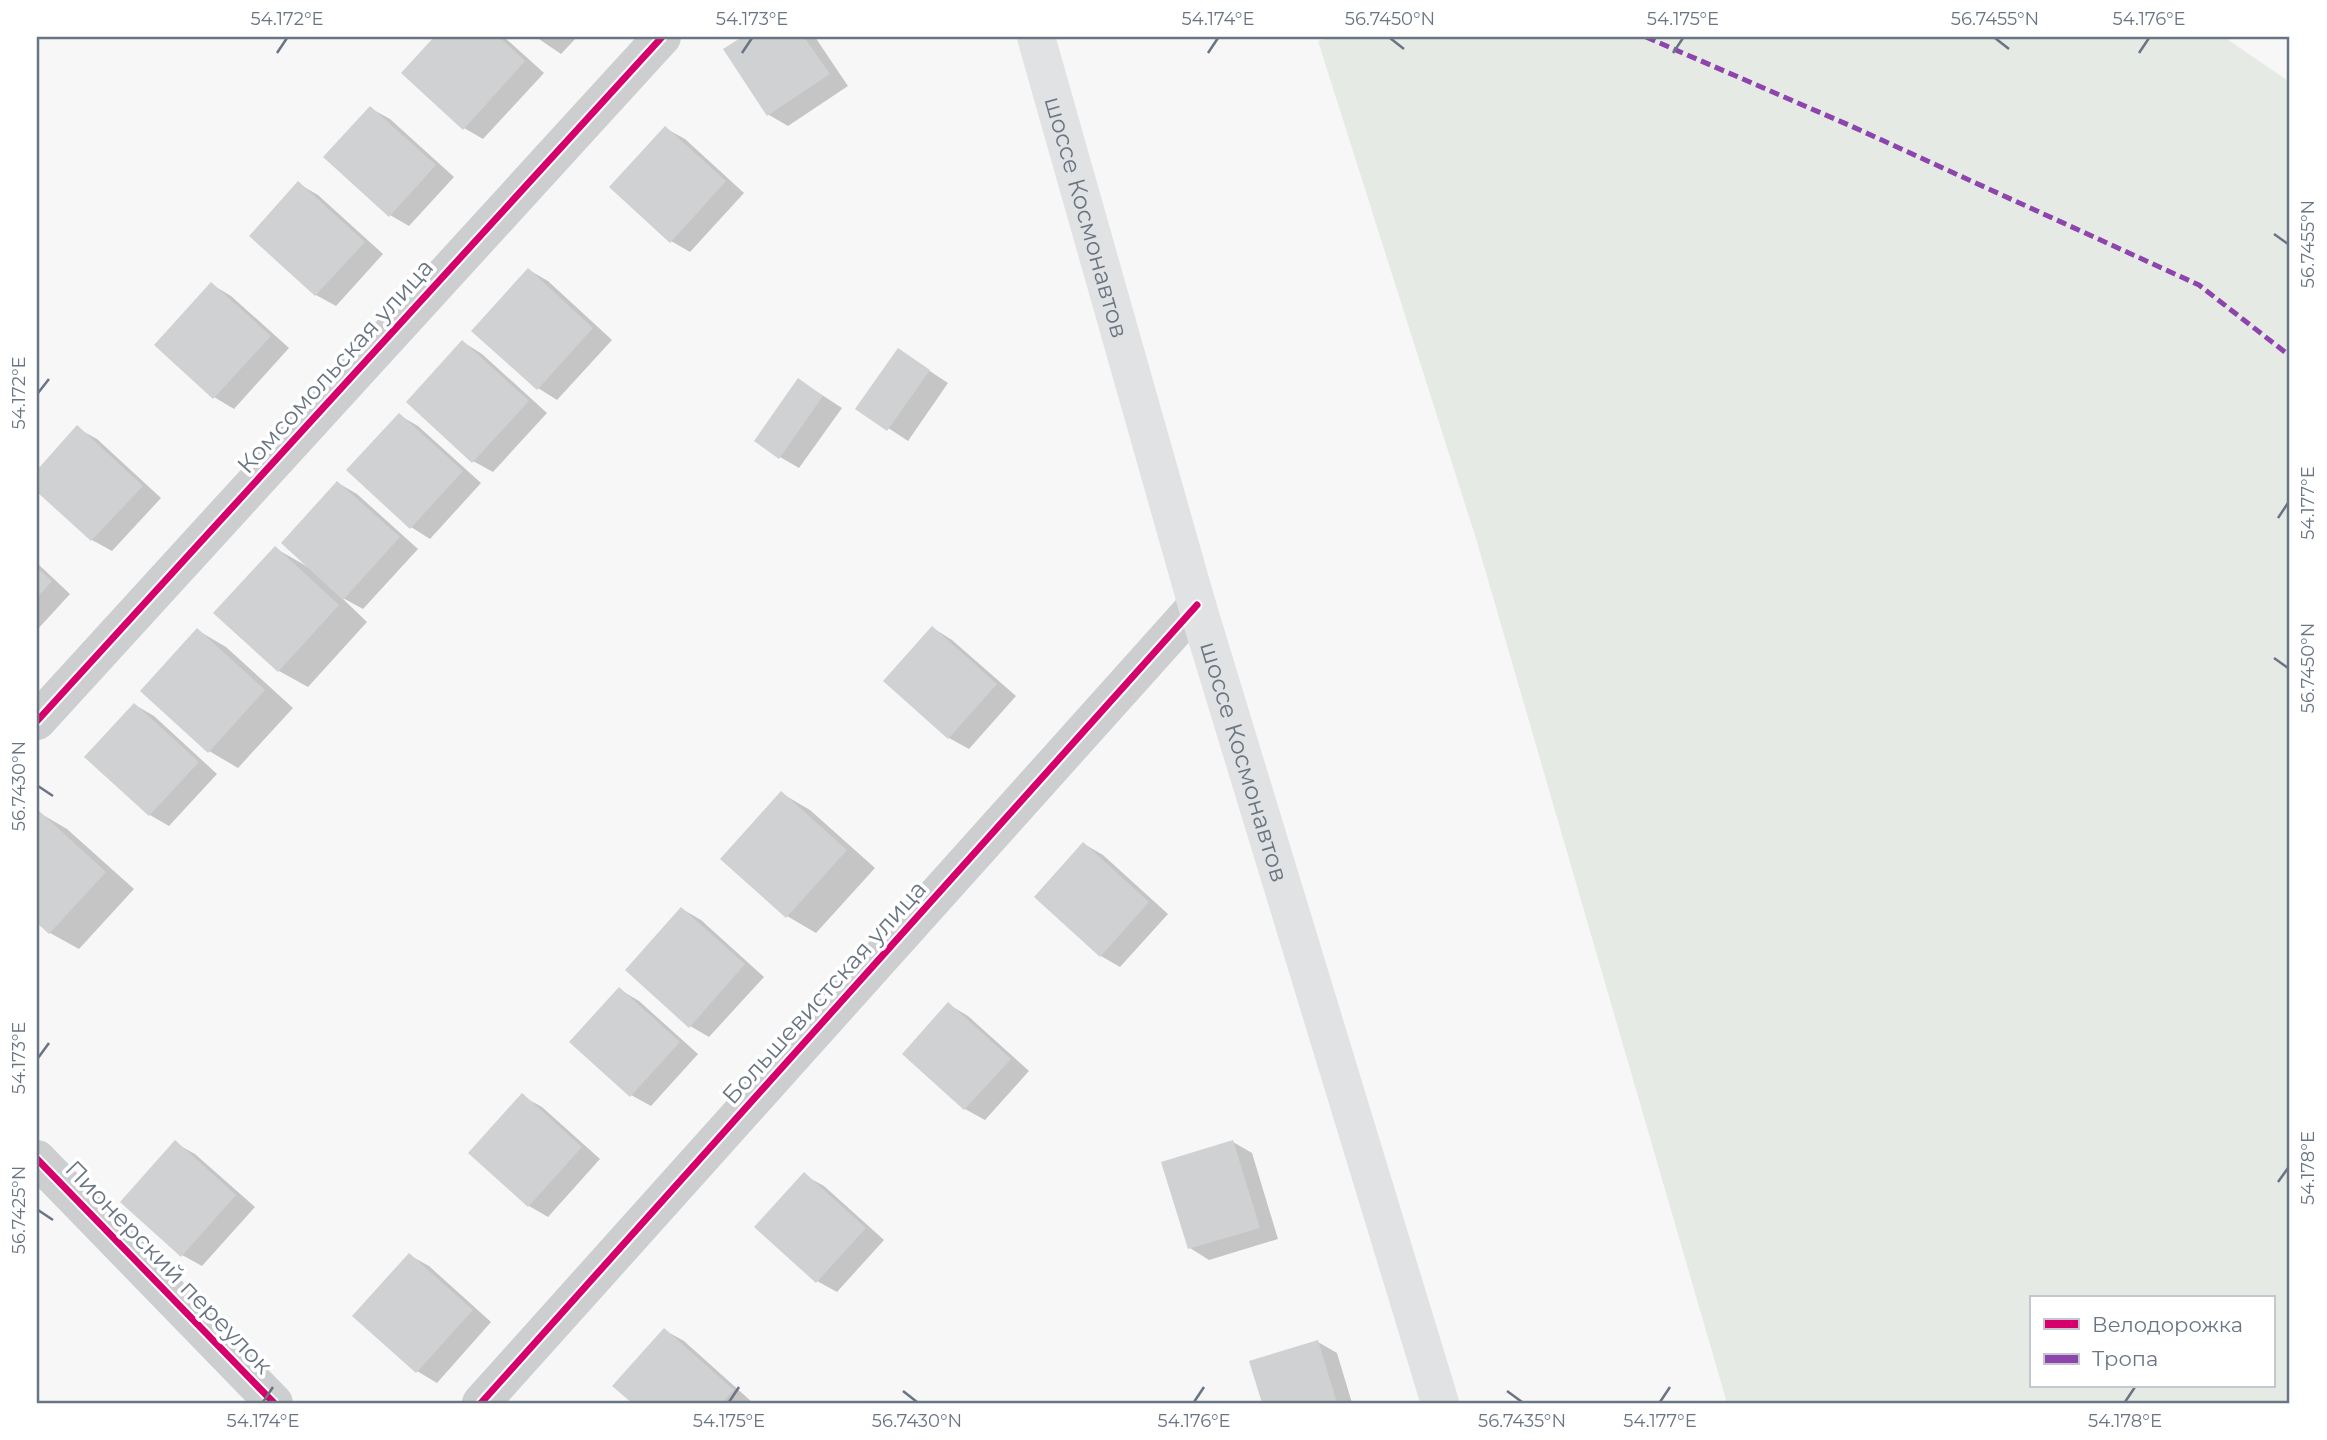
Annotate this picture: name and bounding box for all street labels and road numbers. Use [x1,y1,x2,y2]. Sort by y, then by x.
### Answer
street label: шоссе Космонавтов [1039,93,1135,341]
street label: Комсомольская улица [231,253,439,479]
street label: шоссе Космонавтов [1194,638,1295,885]
street label: Большевистская улица [716,874,932,1110]
street label: Пионерский переулок [60,1154,278,1380]

